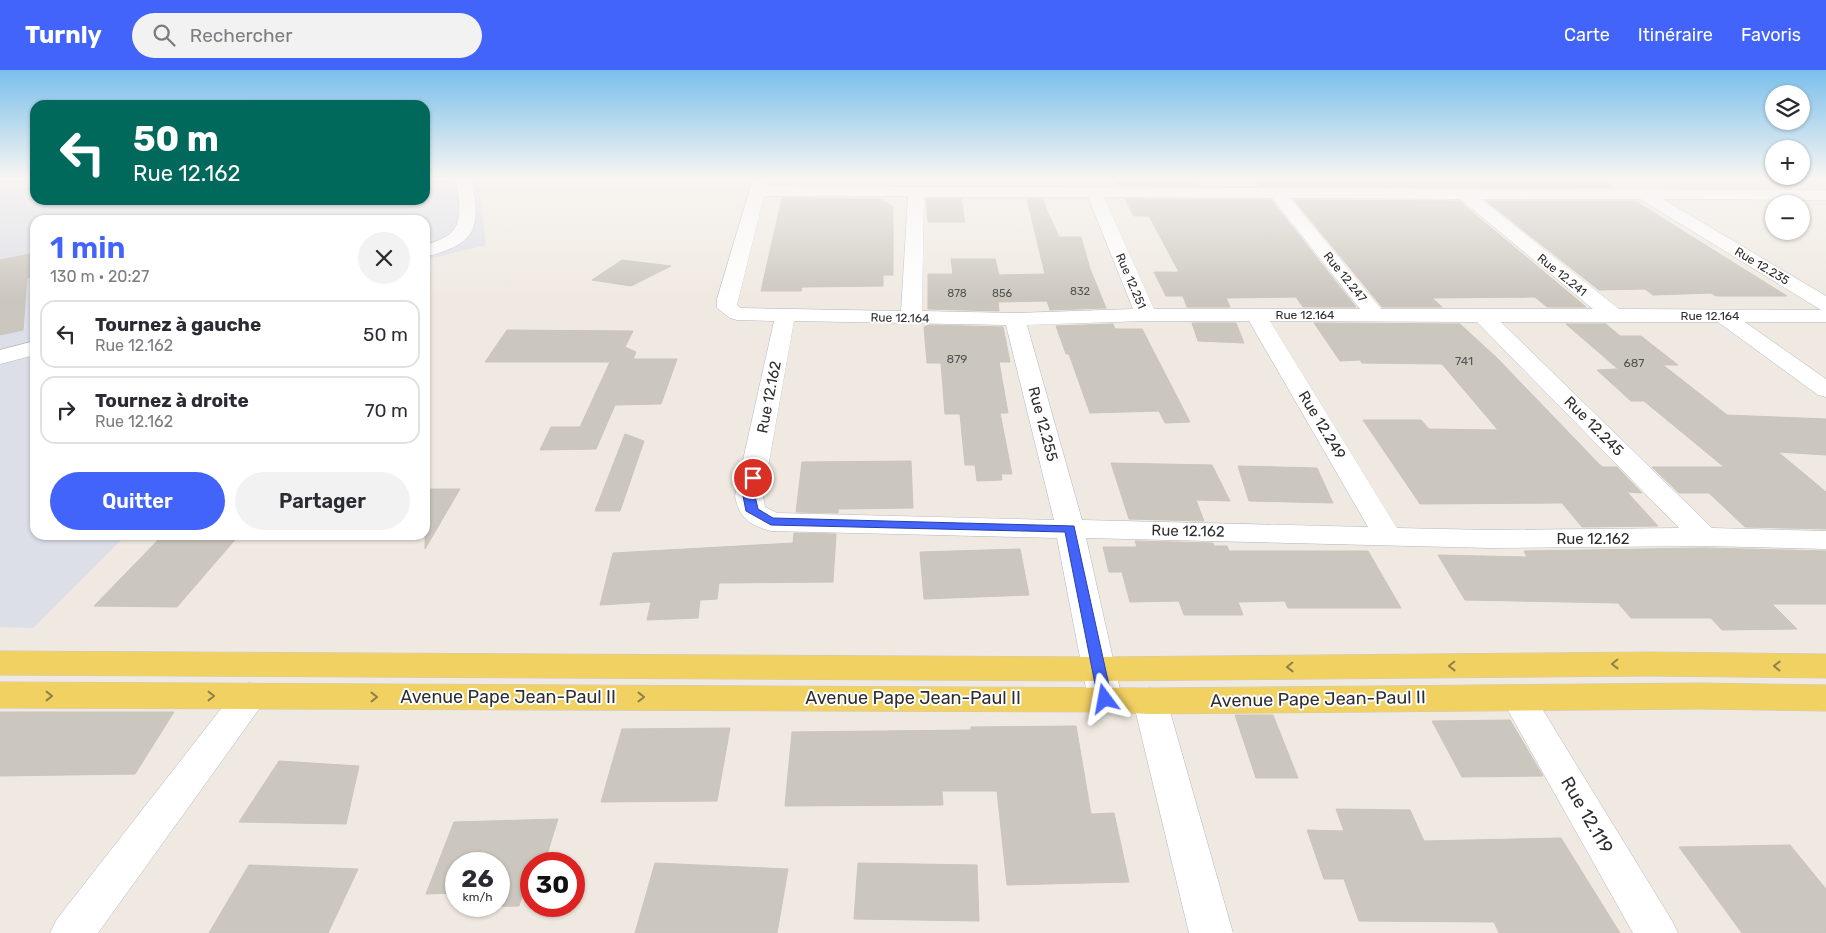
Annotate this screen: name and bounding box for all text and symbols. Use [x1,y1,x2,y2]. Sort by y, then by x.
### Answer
search box [132,13,482,58]
text: Turnly [25,21,102,49]
icon: search [150,21,178,49]
text: Rechercher [190,24,292,47]
text: Carte [1564,24,1610,46]
text: Itinéraire [1638,24,1713,46]
text: Favoris [1741,24,1801,46]
map controls [1765,85,1810,240]
button: layers [1765,85,1810,130]
text: 50 m [133,118,219,160]
icon: left [50,120,115,185]
button: + [1765,140,1810,185]
text: Rue 12.162 [133,160,240,187]
button: − [1765,195,1810,240]
text: 1 min [50,230,125,266]
button: close [358,232,410,284]
street label: Rue 12.235 [1732,244,1792,288]
street label: Rue 12.247 [1321,249,1369,305]
street label: Rue 12.251 [1113,251,1149,311]
street label: Rue 12.241 [1535,251,1589,299]
text: 130 m · 20:27 [50,267,149,286]
house number: 832 [1070,285,1090,298]
house number: 878 [947,287,967,300]
house number: 856 [992,287,1012,300]
street label: Rue 12.164 [1276,308,1335,322]
street label: Rue 12.164 [1681,309,1740,323]
street label: Rue 12.164 [870,310,930,326]
text: Tournez à gauche [95,313,261,336]
icon: left [52,320,80,348]
text: 50 m [363,323,408,346]
text: Rue 12.162 [95,336,173,355]
house number: 879 [947,352,967,366]
house number: 741 [1455,354,1473,368]
house number: 687 [1623,356,1645,370]
street label: Rue 12.162 [753,359,785,435]
street label: Rue 12.255 [1024,385,1062,463]
street label: Rue 12.249 [1295,387,1350,463]
text: Tournez à droite [95,389,249,412]
street label: Rue 12.245 [1560,392,1628,460]
icon: right [52,396,80,424]
text: 70 m [365,399,408,422]
text: Rue 12.162 [95,412,173,431]
pin [732,457,774,499]
icon: arrive [739,464,767,492]
button: Quitter [50,472,225,530]
button: Partager [235,472,410,530]
street label: Rue 12.162 [1151,521,1225,541]
street label: Rue 12.162 [1556,530,1630,548]
one-way arrow [1611,659,1618,669]
one-way arrow [1773,660,1781,671]
one-way arrow [1448,661,1456,671]
one-way arrow [1286,662,1294,672]
position arrow [1078,672,1130,724]
street label: Avenue Pape Jean-Paul II [400,686,616,708]
street label: Avenue Pape Jean-Paul II [1210,686,1426,712]
street label: Avenue Pape Jean-Paul II [805,687,1021,709]
one-way arrow [45,691,53,701]
one-way arrow [208,691,215,701]
one-way arrow [370,692,378,702]
one-way arrow [638,692,645,702]
street label: Rue 12.119 [1556,773,1618,857]
speed limit sign: 30 [520,852,585,917]
text: 26 [461,864,494,893]
text: km/h [463,890,492,904]

